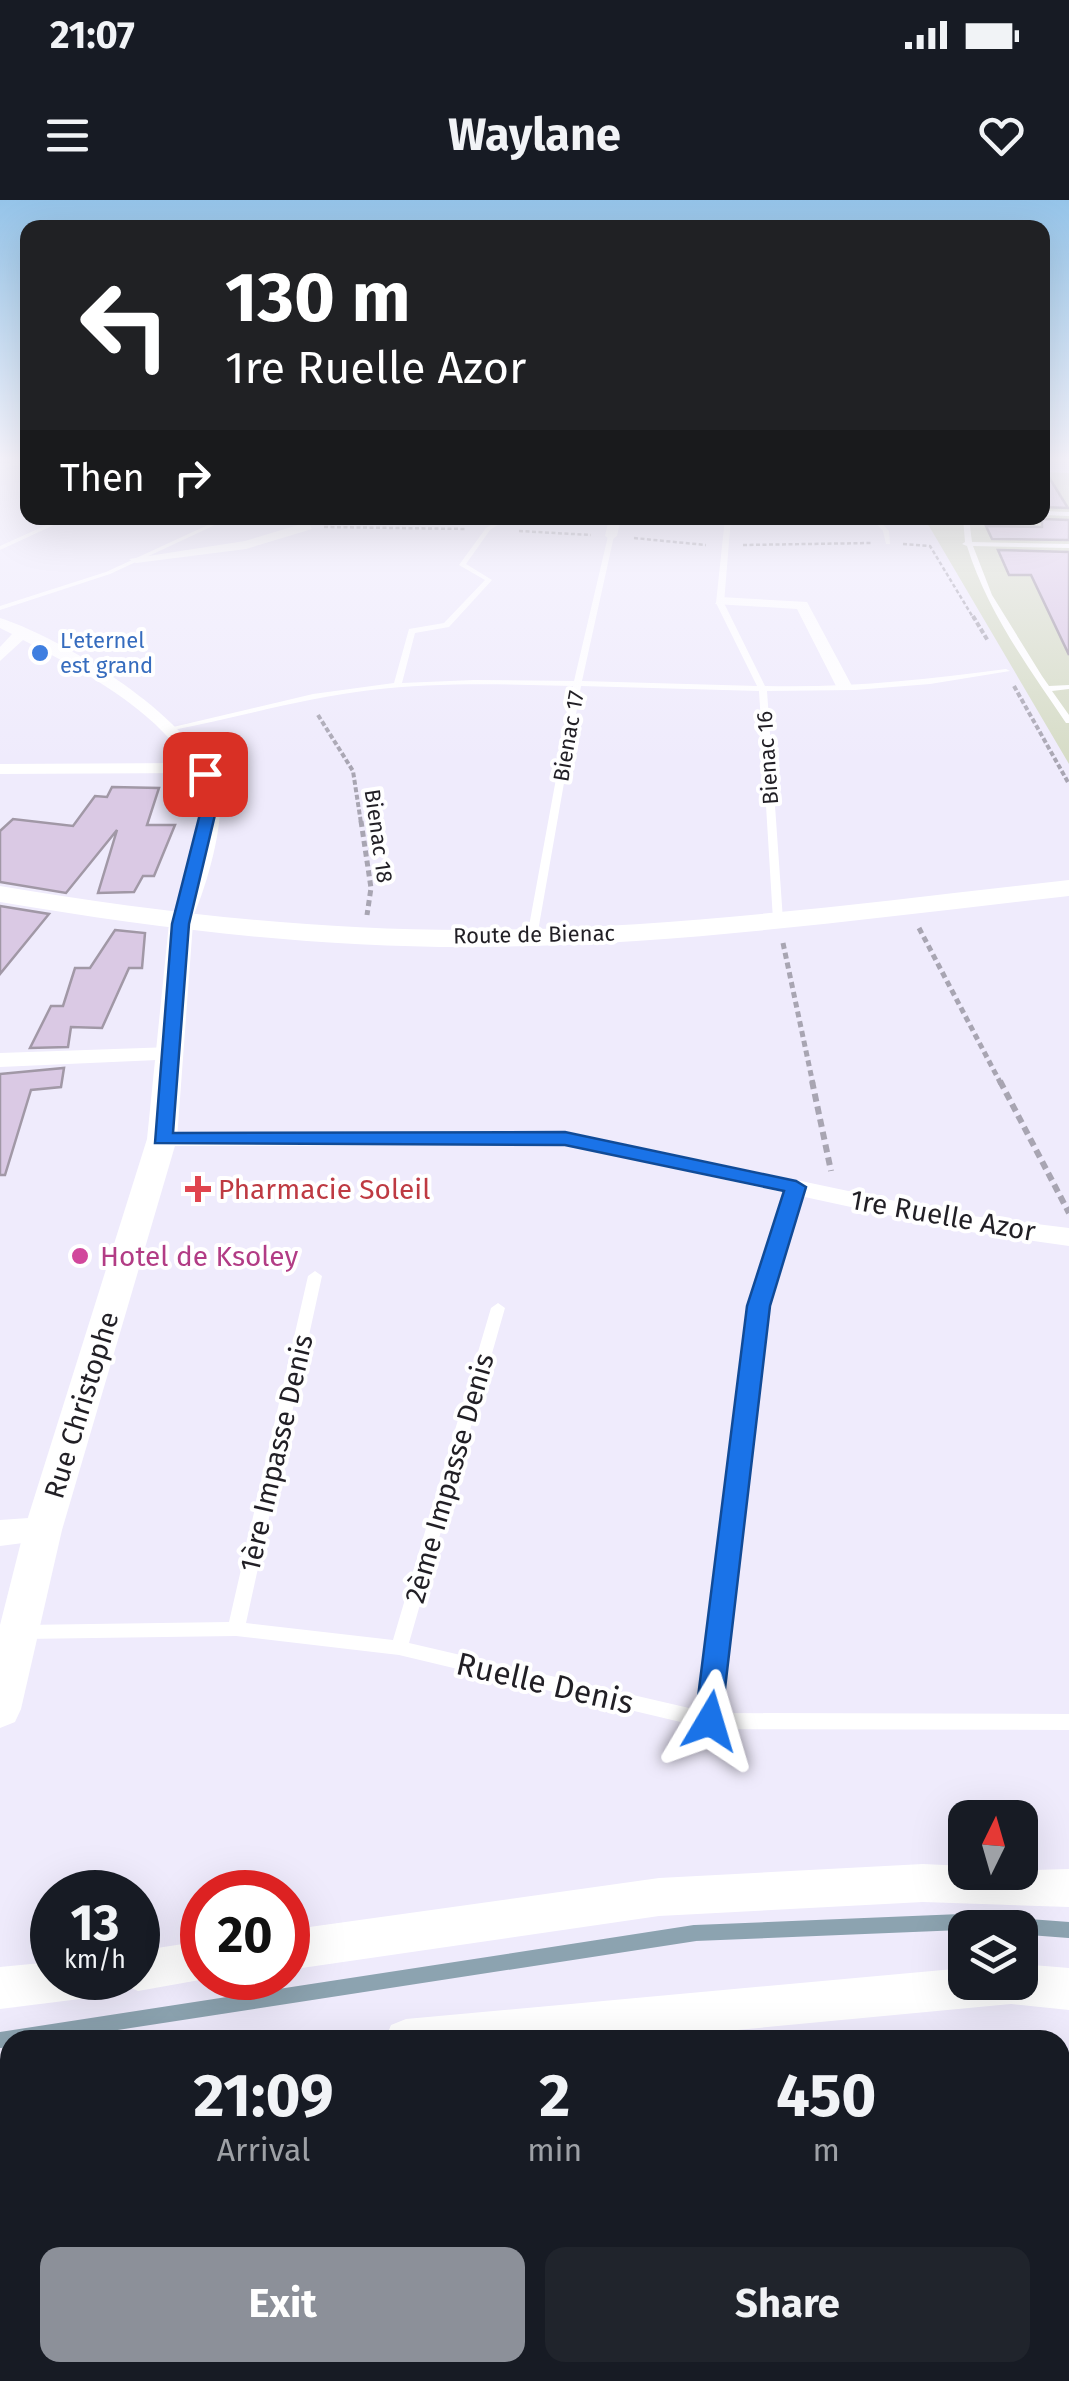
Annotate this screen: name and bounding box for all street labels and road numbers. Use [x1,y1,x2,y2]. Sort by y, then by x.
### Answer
street label: Bienac 17 [547,688,590,784]
street label: Bienac 16 [751,710,784,806]
street label: Bienac 18 [359,787,398,885]
street label: Route de Bienac [453,920,615,949]
street label: 1re Ruelle Azor [848,1183,1038,1248]
street label: Rue Christophe [37,1308,126,1503]
street label: 1ère Impasse Denis [233,1331,320,1575]
street label: 2ème Impasse Denis [398,1350,501,1607]
street label: Ruelle Denis [453,1644,637,1722]

